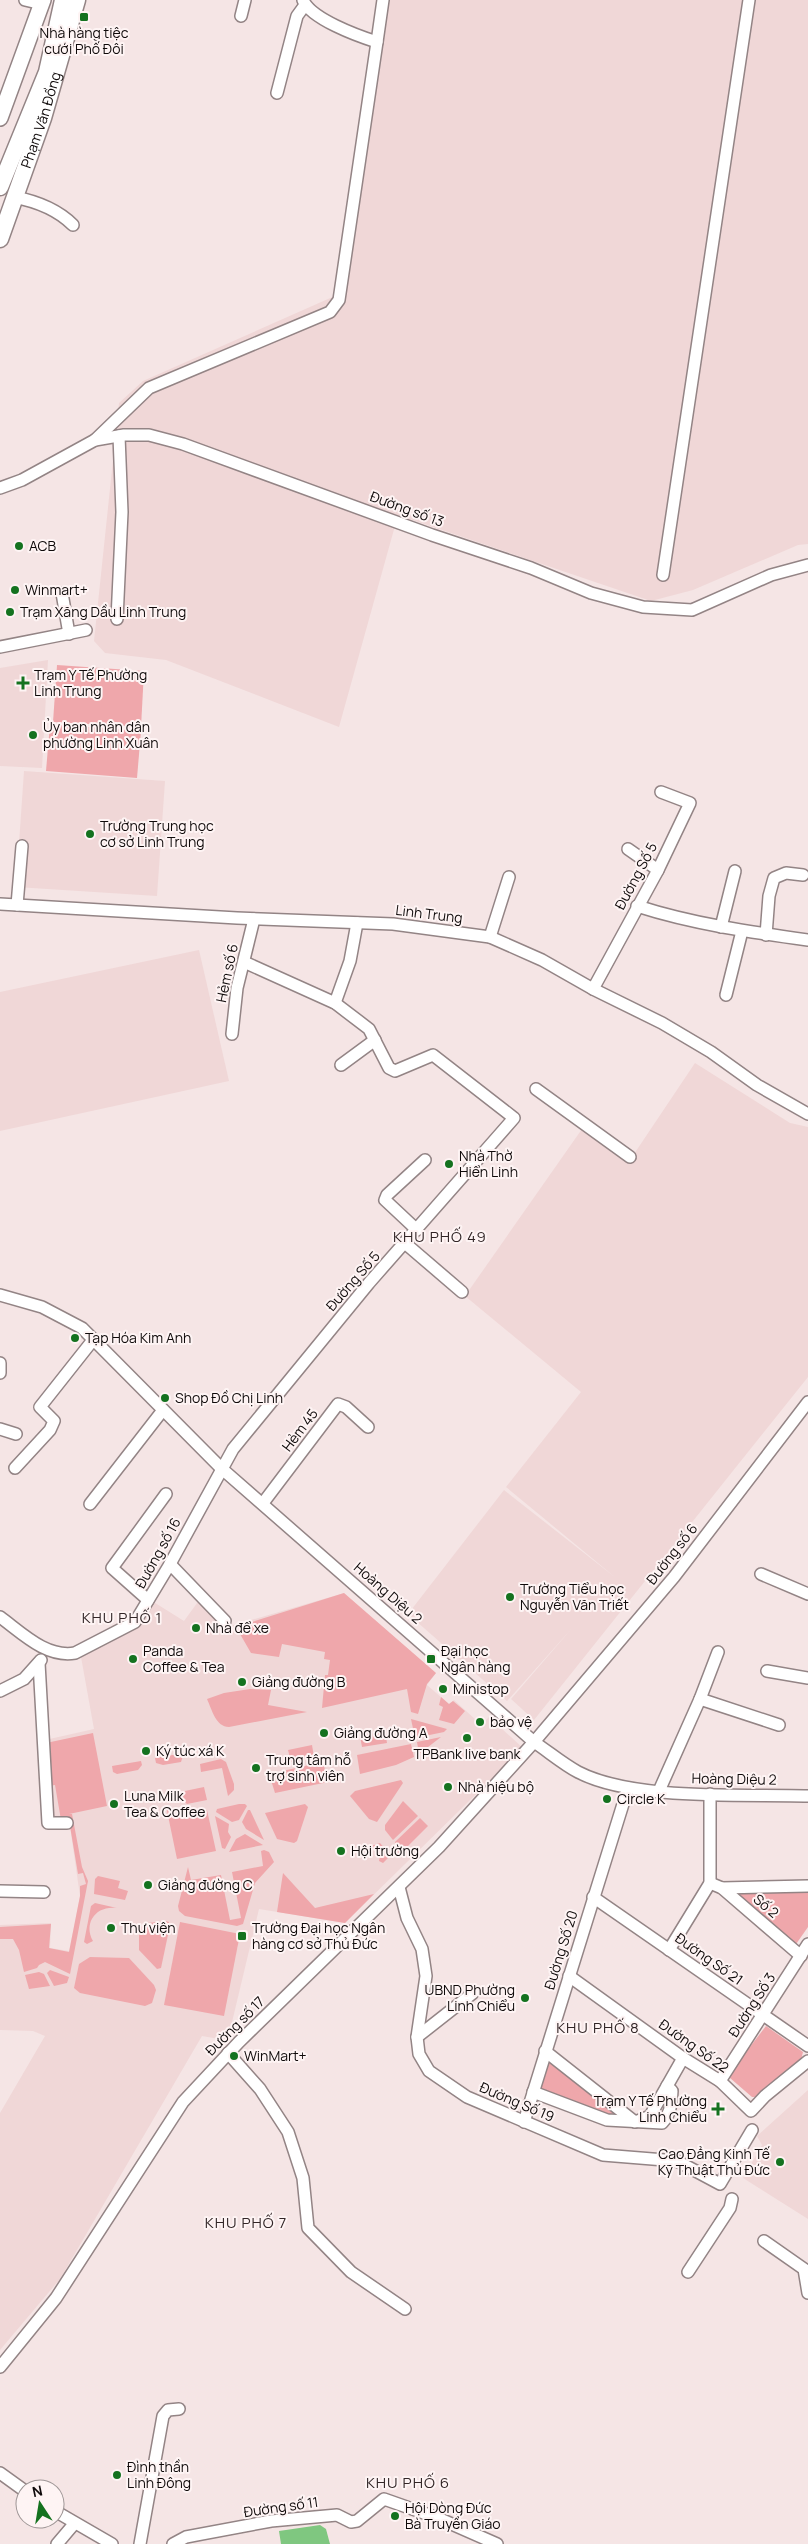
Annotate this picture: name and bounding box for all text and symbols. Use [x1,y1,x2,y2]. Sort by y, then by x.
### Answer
marker: Nhà hàng tiệc cưới Phố Đôi [78,11,90,23]
place label: Nhà hàng tiệc cưới Phố Đôi [40,23,129,58]
street label: Phạm Văn Đồng [16,69,65,171]
street label: Đường số 13 [368,486,447,531]
place label: ACB [29,536,57,555]
marker: ACB [13,540,25,552]
place label: Winmart+ [25,580,88,599]
marker: Winmart+ [9,584,21,596]
place label: Trạm Xăng Dầu Linh Trung [20,602,186,621]
marker: Trạm Xăng Dầu Linh Trung [4,606,16,618]
place label: Trạm Y Tế Phường Linh Trung [34,665,147,700]
marker: Trạm Y Tế Phường Linh Trung [16,676,30,690]
place label: Ủy ban nhân dân phường Linh Xuân [43,717,159,752]
marker: Ủy ban nhân dân phường Linh Xuân [27,729,39,741]
place label: Trường Trung học cơ sở Linh Trung [100,816,214,851]
marker: Trường Trung học cơ sở Linh Trung [84,828,96,840]
street label: Đường Số 5 [610,839,661,913]
street label: Linh Trung [394,900,464,927]
street label: Hẻm số 6 [211,942,242,1004]
place label: Nhà Thờ Hiển Linh [459,1146,518,1181]
marker: Nhà Thờ Hiển Linh [443,1158,455,1170]
district label: KHU PHỐ 49 [393,1226,487,1247]
street label: Đường Số 5 [321,1247,384,1315]
place label: Tạp Hóa Kim Anh [85,1328,191,1347]
marker: Tạp Hóa Kim Anh [69,1332,81,1344]
place label: Shop Đồ Chị Linh [175,1388,283,1407]
marker: Shop Đồ Chị Linh [159,1392,171,1404]
street label: Hẻm 45 [277,1404,322,1455]
street label: Đường số 16 [130,1514,185,1592]
street label: Đường số 6 [642,1519,701,1588]
street label: Hoàng Diệu 2 [350,1558,427,1628]
place label: Trường Tiểu học Nguyễn Văn Triết [520,1579,629,1614]
marker: Trường Tiểu học Nguyễn Văn Triết [504,1591,516,1603]
district label: KHU PHỐ 1 [82,1607,162,1628]
place label: Nhà để xe [206,1618,269,1637]
marker: Nhà để xe [190,1622,202,1634]
place label: Panda Coffee & Tea [143,1641,224,1676]
place label: Đại học Ngân hàng [441,1641,510,1676]
marker: Panda Coffee & Tea [127,1653,139,1665]
marker: Đại học Ngân hàng [425,1653,437,1665]
place label: Giảng đường B [252,1672,346,1691]
marker: Giảng đường B [236,1676,248,1688]
place label: Ministop [453,1679,509,1698]
marker: Ministop [437,1683,449,1695]
place label: bảo vệ [490,1712,532,1731]
marker: bảo vệ [474,1716,486,1728]
place label: Giảng đường A [334,1723,428,1742]
marker: Giảng đường A [318,1727,330,1739]
marker: TPBank live bank [461,1732,473,1744]
place label: Ký túc xá K [156,1741,225,1760]
place label: TPBank live bank [414,1744,522,1763]
marker: Ký túc xá K [140,1745,152,1757]
place label: Trung tâm hỗ trợ sinh viên [266,1750,351,1785]
marker: Trung tâm hỗ trợ sinh viên [250,1762,262,1774]
street label: Hoàng Diệu 2 [691,1768,777,1789]
place label: Nhà hiệu bộ [458,1777,534,1796]
marker: Nhà hiệu bộ [442,1781,454,1793]
place label: Luna Milk Tea & Coffee [124,1786,205,1821]
place label: Circle K [617,1789,666,1808]
marker: Circle K [601,1793,613,1805]
marker: Luna Milk Tea & Coffee [108,1798,120,1810]
place label: Hội trường [351,1841,419,1860]
marker: Hội trường [335,1845,347,1857]
place label: Giảng đường C [158,1875,253,1894]
marker: Giảng đường C [142,1879,154,1891]
street label: Số 2 [750,1889,783,1922]
street label: Đường Số 20 [539,1908,582,1992]
place label: Thư viện [121,1918,175,1937]
place label: Trường Đại học Ngân hàng cơ sở Thủ Đức [252,1918,385,1953]
marker: Thư viện [105,1922,117,1934]
street label: Đường Số 21 [672,1928,747,1989]
marker: Trường Đại học Ngân hàng cơ sở Thủ Đức [236,1930,248,1942]
street label: Đường Số 3 [724,1969,779,2041]
place label: UBND Phường Linh Chiểu [425,1980,515,2015]
street label: Đường số 17 [201,1992,268,2059]
marker: UBND Phường Linh Chiểu [519,1992,531,2004]
street label: Đường Số 22 [656,2015,733,2077]
district label: KHU PHỐ 8 [556,2017,640,2038]
place label: WinMart+ [244,2046,307,2065]
marker: WinMart+ [228,2050,240,2062]
street label: Đường Số 19 [477,2077,557,2126]
place label: Trạm Y Tế Phường Linh Chiểu [594,2091,707,2126]
marker: Trạm Y Tế Phường Linh Chiểu [711,2102,725,2116]
place label: Cao Đẳng Kinh Tế Kỹ Thuật Thủ Đức [658,2144,770,2179]
marker: Cao Đẳng Kinh Tế Kỹ Thuật Thủ Đức [774,2156,786,2168]
district label: KHU PHỐ 7 [205,2212,287,2233]
place label: Đình thần Linh Đông [127,2457,191,2492]
marker: Đình thần Linh Đông [111,2469,123,2481]
district label: KHU PHỐ 6 [366,2472,450,2493]
north arrow [15,2479,65,2529]
text: N [30,2480,44,2501]
street label: Đường số 11 [243,2492,319,2521]
place label: Hội Dòng Đức Bà Truyền Giáo [405,2498,501,2533]
marker: Hội Dòng Đức Bà Truyền Giáo [389,2510,401,2522]

